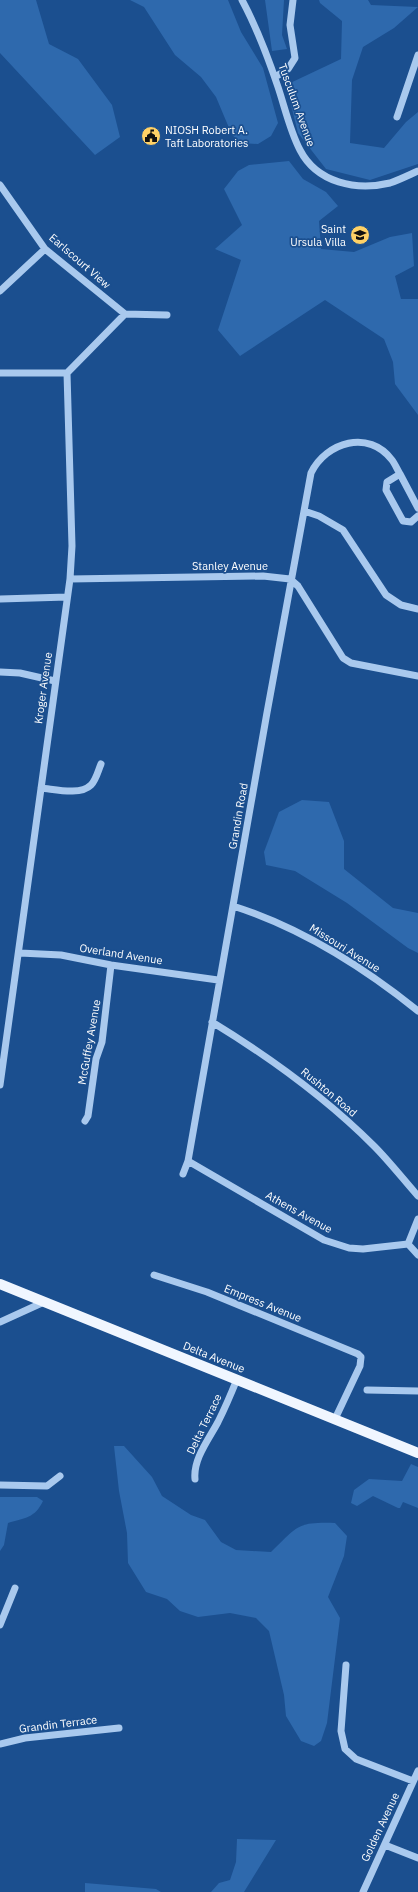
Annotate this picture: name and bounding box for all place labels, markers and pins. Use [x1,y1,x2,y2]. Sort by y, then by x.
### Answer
place label: NIOSH Robert A. Taft Laboratories [165,123,248,150]
public building icon: NIOSH Robert A. Taft Laboratories [140,125,162,147]
place label: Saint Ursula Villa [290,222,346,249]
school or university icon: Saint Ursula Villa [349,224,371,246]

